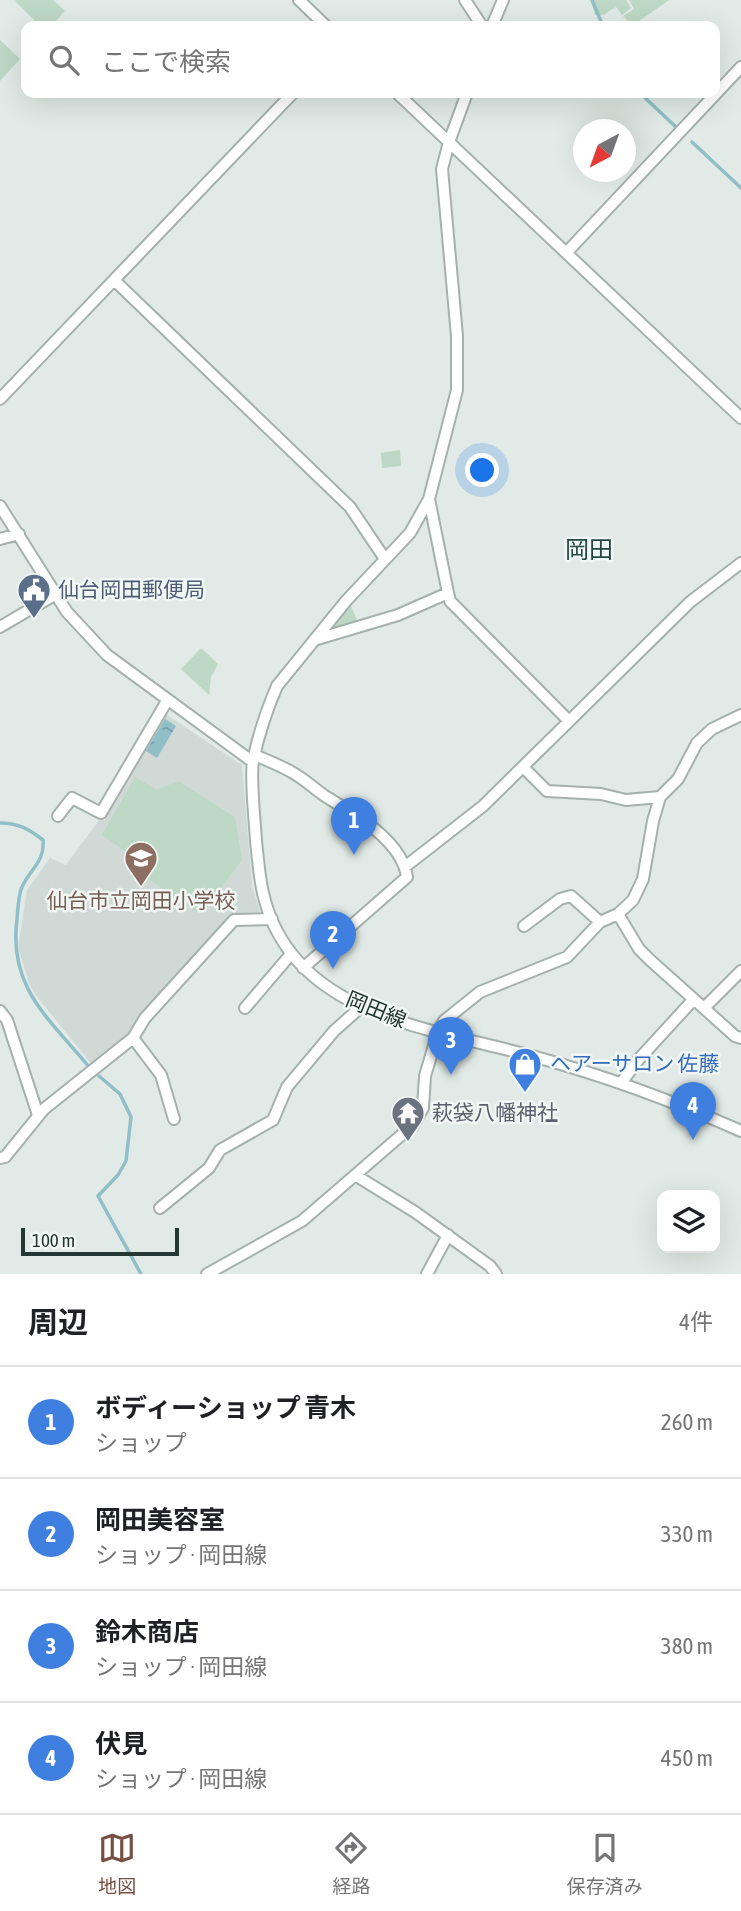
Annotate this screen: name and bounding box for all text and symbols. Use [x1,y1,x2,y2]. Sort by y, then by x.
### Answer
search box [21,21,720,98]
icon: search [45,41,83,79]
text: ここで検索 [101,47,231,77]
north arrow [573,119,636,182]
your location [465,453,499,487]
district label: 岡田 [565,536,613,563]
public building icon: 仙台岡田郵便局 [15,571,53,620]
place label: 仙台岡田郵便局 [58,577,205,601]
pin: 1 [331,797,377,855]
school or university icon: 仙台市立岡田小学校 [122,839,160,888]
place label: 仙台市立岡田小学校 [47,888,236,912]
pin: 2 [310,911,356,969]
street label: 岡田線 [343,986,410,1032]
pin: 3 [428,1017,474,1075]
shop icon: ヘアーサロン 佐藤 [506,1045,544,1094]
place label: ヘアーサロン 佐藤 [550,1051,719,1075]
pin: 4 [670,1082,716,1140]
temple icon: 萩袋八幡神社 [389,1094,427,1143]
place label: 萩袋八幡神社 [432,1100,558,1124]
map controls [657,1190,720,1253]
button: layers [657,1190,720,1253]
scale bar [21,1225,178,1257]
text: 100 m [32,1229,75,1251]
text: 周辺 [28,1305,88,1339]
text: 4件 [679,1309,713,1335]
text: ボディーショップ 青木 [95,1393,356,1423]
text: 1 [46,1409,56,1435]
text: 260 m [661,1409,713,1435]
text: ショップ [95,1430,187,1456]
text: 岡田美容室 [95,1505,225,1535]
text: 2 [46,1521,56,1547]
text: 330 m [661,1521,713,1547]
text: ショップ · 岡田線 [95,1542,267,1568]
text: 鈴木商店 [95,1617,199,1647]
text: 3 [46,1633,56,1659]
text: 380 m [661,1633,713,1659]
text: ショップ · 岡田線 [95,1654,267,1680]
text: 伏見 [95,1729,147,1759]
text: 4 [46,1745,56,1771]
text: 450 m [661,1745,713,1771]
text: ショップ · 岡田線 [95,1766,267,1792]
tab: 地図 [98,1829,136,1898]
tab: 経路 [332,1829,371,1898]
tab: 保存済み [567,1829,643,1898]

